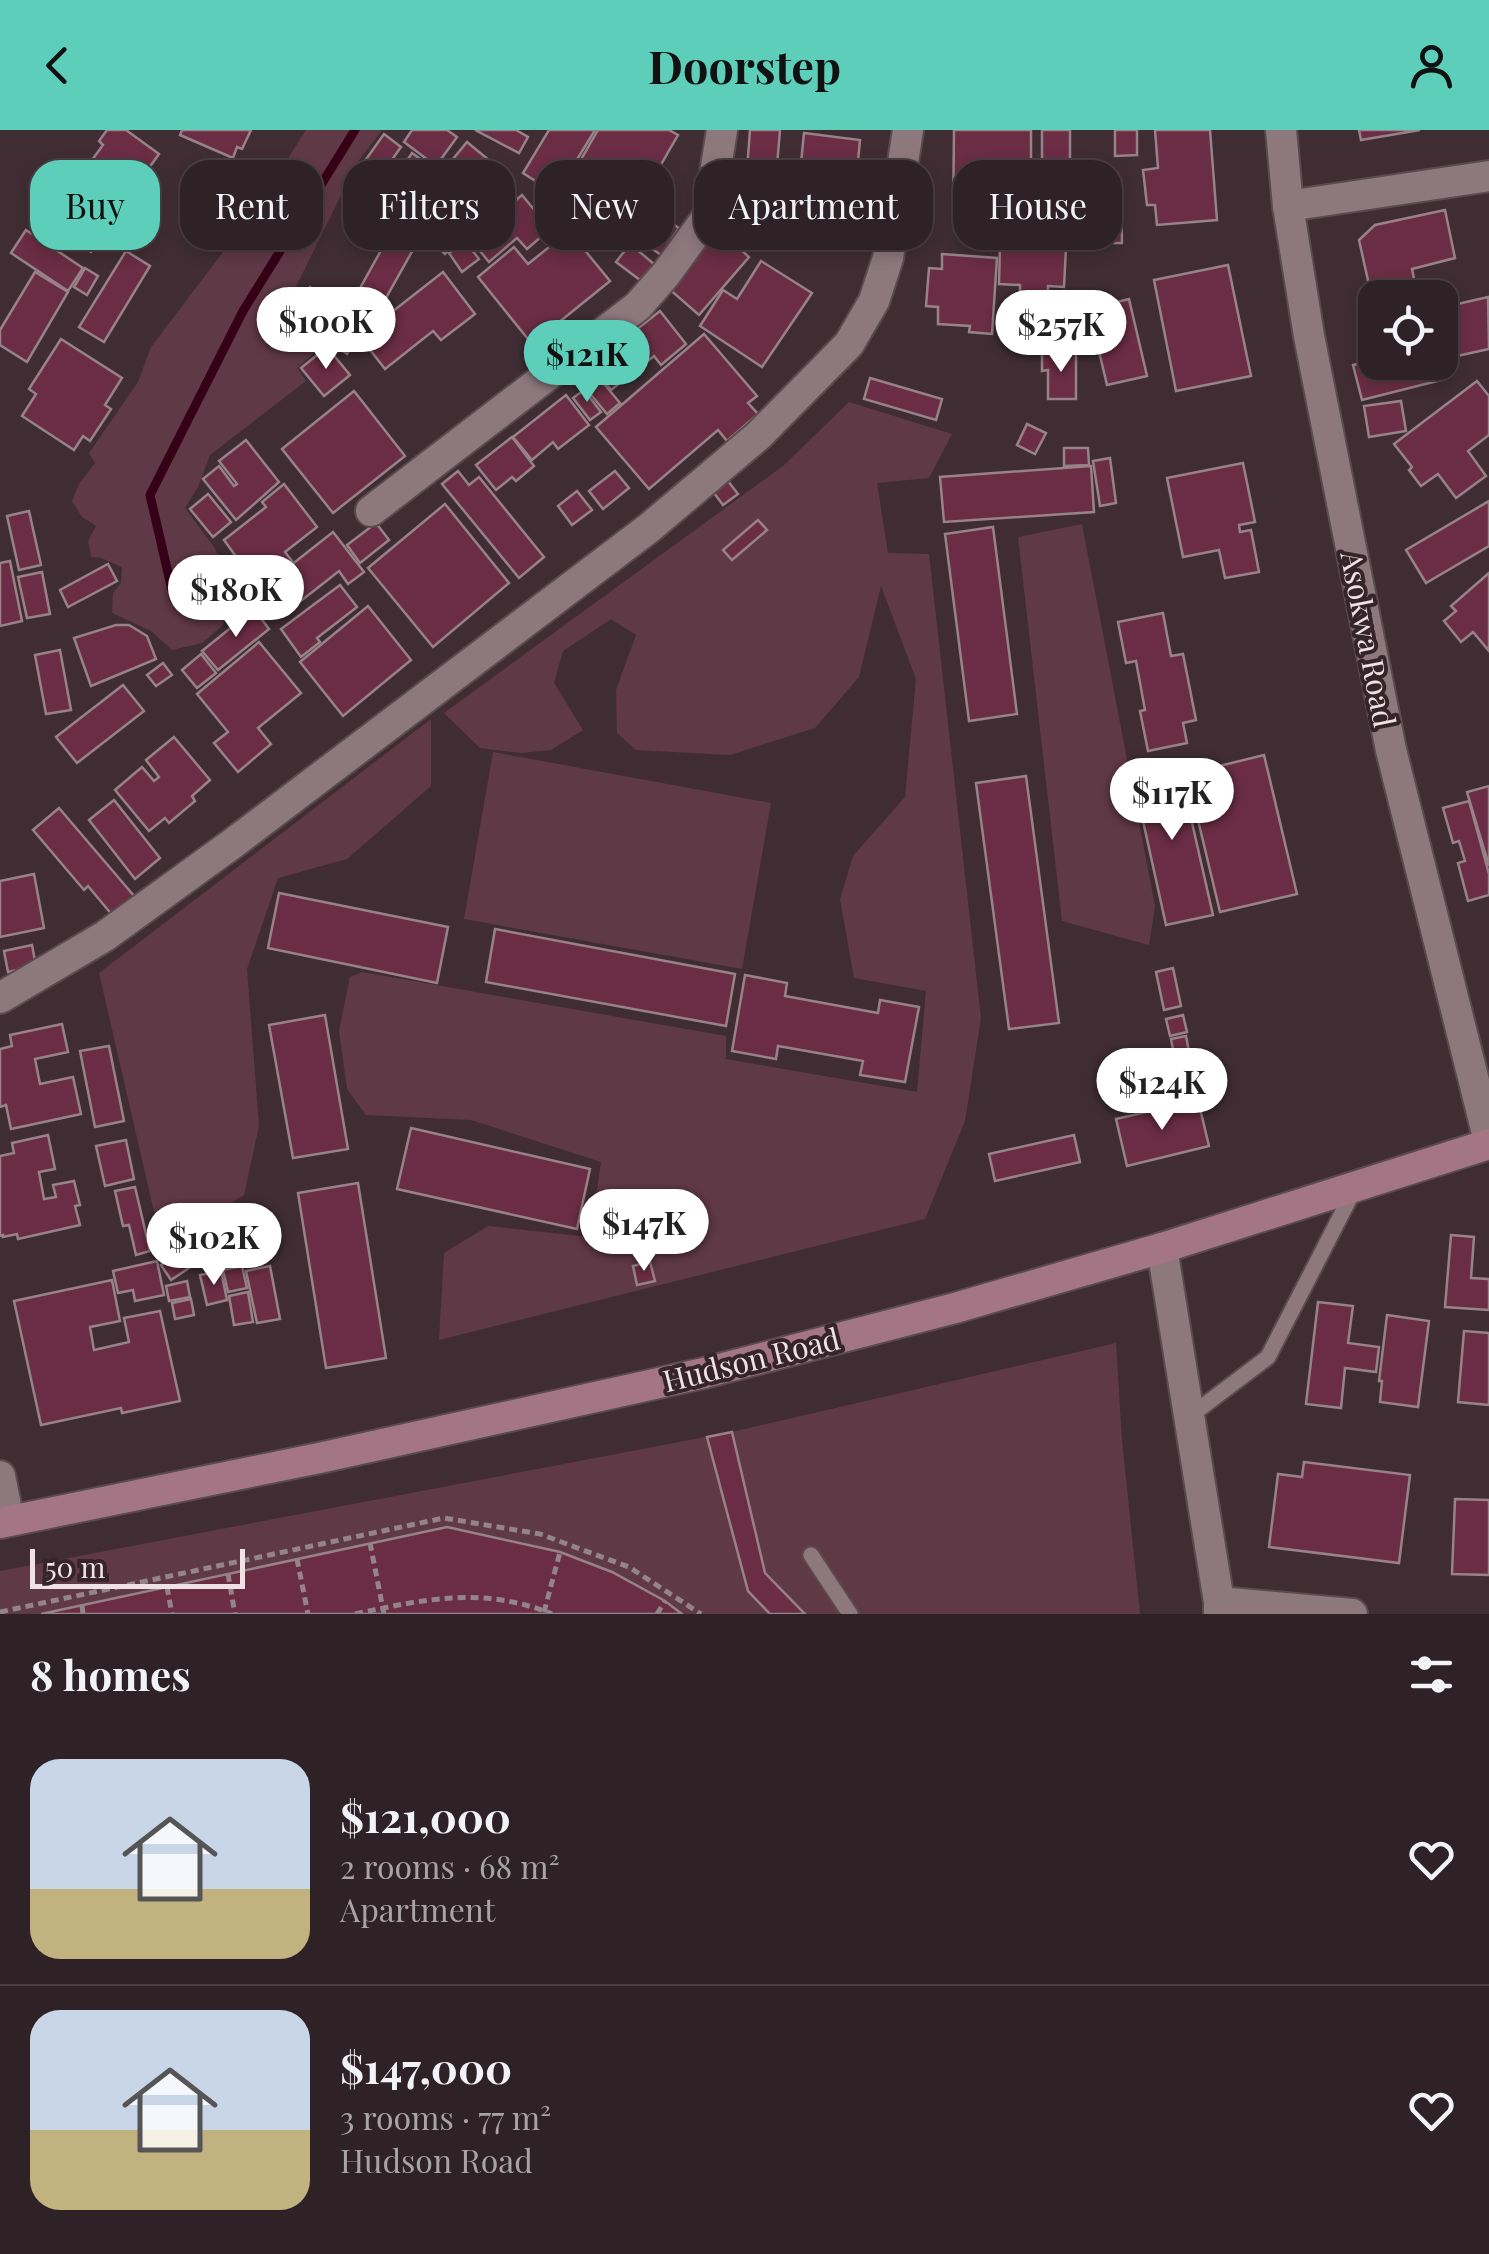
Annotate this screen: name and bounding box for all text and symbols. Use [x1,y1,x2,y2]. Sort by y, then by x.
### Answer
text: Doorstep [648,35,841,95]
icon: back [30,38,85,93]
icon: person [1404,38,1459,93]
chip: Buy [30,160,160,250]
chip: Rent [180,160,323,250]
chip: Filters [343,160,515,250]
chip: New [535,160,674,250]
chip: Apartment [694,160,933,250]
chip: House [953,160,1122,250]
map controls [1358,280,1458,380]
button: locate [1358,280,1458,380]
pin: $100K [256,287,396,372]
pin: $257K [991,290,1131,375]
text: $100K [279,298,373,341]
text: $257K [1017,301,1105,344]
pin: $121K [517,320,657,405]
text: $121K [546,331,628,374]
street label: Asokwa Road [1332,547,1406,730]
pin: $180K [166,555,306,640]
text: $180K [190,566,282,609]
pin: $117K [1102,758,1242,843]
text: $117K [1132,769,1212,812]
pin: $124K [1092,1048,1232,1133]
text: $124K [1118,1059,1206,1102]
pin: $147K [574,1189,714,1274]
text: $147K [602,1200,686,1243]
pin: $102K [144,1203,284,1288]
text: $102K [169,1214,259,1257]
street label: Hudson Road [658,1318,844,1400]
scale bar [30,1544,245,1588]
text: 50 m [45,1548,105,1585]
text: 8 homes [30,1646,191,1702]
icon: filters [1404,1647,1459,1702]
text: $121,000 [340,1788,511,1844]
icon: home [110,1799,230,1919]
icon: heart [1404,1832,1459,1887]
text: 2 rooms · 68 m² [340,1844,559,1887]
text: Apartment [340,1887,495,1930]
text: $147,000 [340,2039,512,2095]
icon: home [110,2050,230,2170]
icon: heart [1404,2083,1459,2138]
text: 3 rooms · 77 m² [340,2095,551,2138]
text: Hudson Road [340,2138,533,2181]

